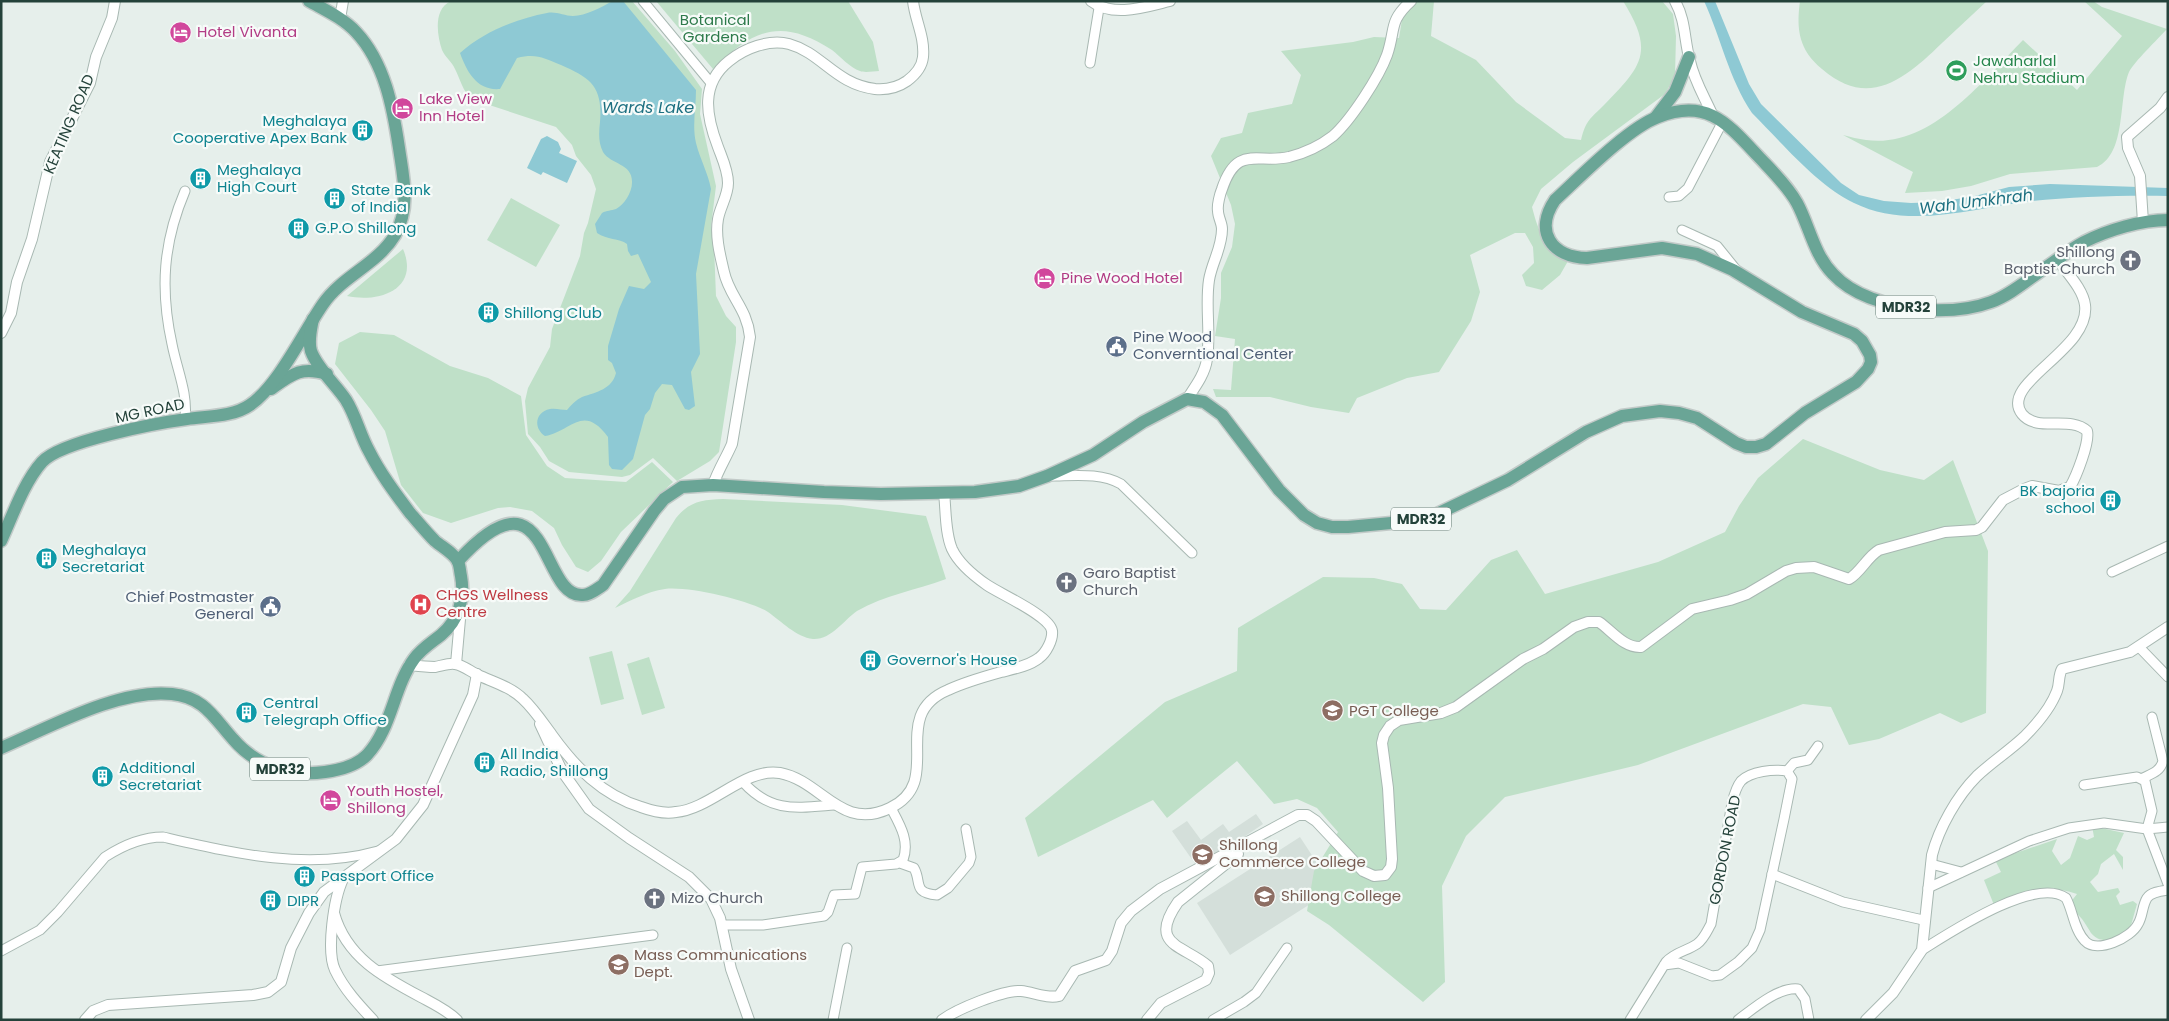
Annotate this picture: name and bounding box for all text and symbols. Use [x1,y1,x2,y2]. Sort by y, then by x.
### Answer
park label: Botanical Gardens [680,9,750,47]
hotel icon: Hotel Vivanta [169,20,193,44]
place label: Hotel Vivanta [197,21,297,42]
place label: Jawaharlal Nehru Stadium [1973,50,2085,88]
sports icon: Jawaharlal Nehru Stadium [1945,58,1969,82]
street label: KEATING ROAD [38,71,99,177]
place label: Lake View Inn Hotel [419,88,493,126]
hotel icon: Lake View Inn Hotel [391,96,415,120]
water label: Wards Lake [602,96,694,119]
place label: Meghalaya Cooperative Apex Bank [173,110,347,148]
building icon: Meghalaya Cooperative Apex Bank [351,118,375,142]
place label: Meghalaya High Court [217,159,302,197]
building icon: Meghalaya High Court [189,167,213,191]
place label: State Bank of India [351,179,431,217]
water label: Wah Umkhrah [1918,183,2034,220]
building icon: State Bank of India [323,187,347,211]
building icon: G.P.O Shillong [287,216,311,240]
place label: G.P.O Shillong [315,217,416,238]
place label: Shillong Baptist Church [2004,241,2115,279]
church icon: Shillong Baptist Church [2119,249,2143,273]
hotel icon: Pine Wood Hotel [1033,266,1057,290]
place label: Pine Wood Hotel [1061,267,1183,288]
road number: MDR32 [1876,296,1936,318]
building icon: Shillong Club [476,301,500,325]
place label: Shillong Club [504,302,602,323]
place label: Pine Wood Converntional Center [1133,326,1294,364]
public building icon: Pine Wood Converntional Center [1105,334,1129,358]
street label: MG ROAD [113,393,186,428]
place label: BK bajoria school [2020,480,2095,518]
building icon: BK bajoria school [2099,488,2123,512]
road number: MDR32 [1391,508,1451,530]
place label: Meghalaya Secretariat [62,539,147,577]
building icon: Meghalaya Secretariat [34,547,58,571]
place label: Garo Baptist Church [1083,562,1176,600]
church icon: Garo Baptist Church [1055,570,1079,594]
place label: CHGS Wellness Centre [436,584,548,622]
place label: Chief Postmaster General [126,586,254,624]
hospital icon: CHGS Wellness Centre [408,592,432,616]
public building icon: Chief Postmaster General [258,594,282,618]
building icon: Governor's House [859,648,883,672]
place label: Governor's House [887,649,1017,670]
place label: Central Telegraph Office [263,692,387,730]
school or university icon: PGT College [1321,699,1345,723]
building icon: Central Telegraph Office [235,700,259,724]
place label: PGT College [1349,700,1439,721]
place label: All India Radio, Shillong [500,743,608,781]
building icon: All India Radio, Shillong [472,751,496,775]
place label: Additional Secretariat [119,757,202,795]
road number: MDR32 [250,758,310,781]
building icon: Additional Secretariat [91,765,115,789]
place label: Youth Hostel, Shillong [347,780,443,818]
hotel icon: Youth Hostel, Shillong [319,788,343,812]
street label: GORDON ROAD [1704,793,1745,906]
place label: Shillong Commerce College [1219,834,1366,872]
school or university icon: Shillong Commerce College [1191,842,1215,866]
building icon: Passport Office [293,864,317,888]
place label: Passport Office [321,865,434,886]
school or university icon: Shillong College [1253,884,1277,908]
place label: Shillong College [1281,885,1401,906]
church icon: Mizo Church [643,886,667,910]
place label: Mizo Church [671,887,763,908]
building icon: DIPR [259,889,283,913]
place label: DIPR [287,890,319,911]
place label: Mass Communications Dept. [634,944,807,982]
school or university icon: Mass Communications Dept. [606,952,630,976]

